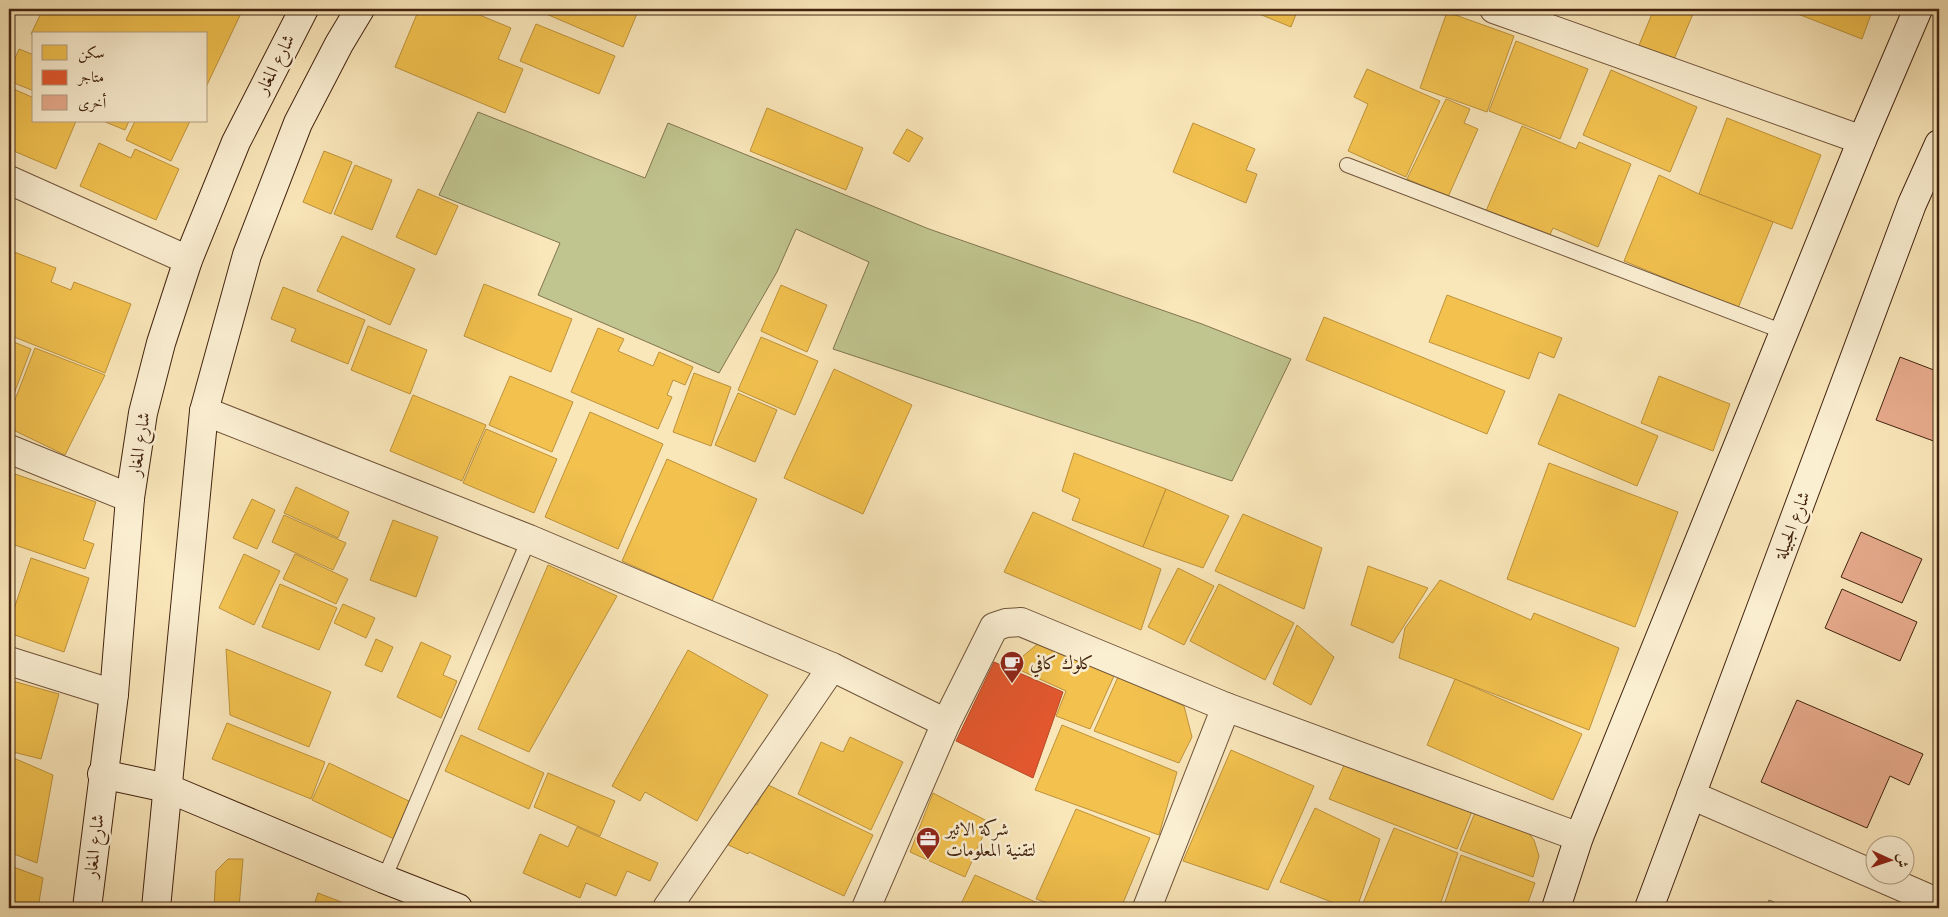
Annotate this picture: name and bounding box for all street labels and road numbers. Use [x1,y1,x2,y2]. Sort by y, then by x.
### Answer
street label: شارع المغار [250,30,303,101]
street label: شارع المغار [123,411,159,480]
street label: شارع الجبيلة [1769,488,1819,564]
street label: شارع المغار [79,813,113,882]

